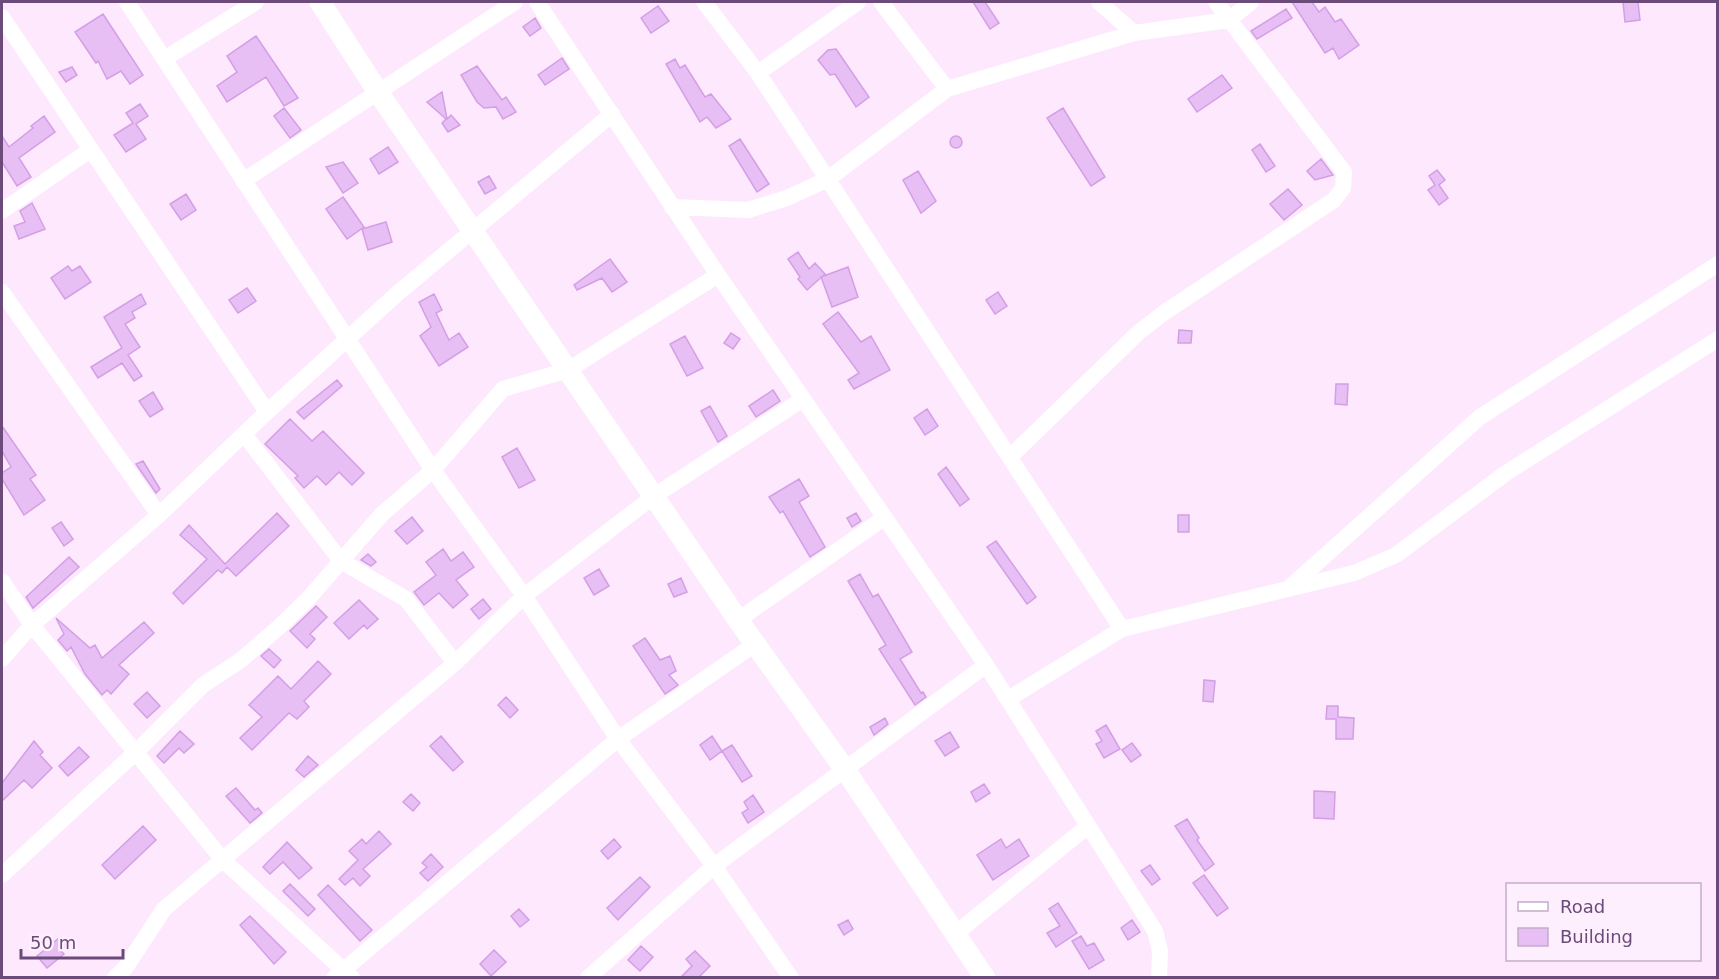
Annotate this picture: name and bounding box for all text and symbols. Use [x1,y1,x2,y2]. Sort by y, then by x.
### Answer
legend [1506,883,1701,961]
text: Road [1560,896,1605,917]
scale bar [21,922,123,960]
text: Building [1560,926,1633,947]
text: 50 m [30,932,76,953]

